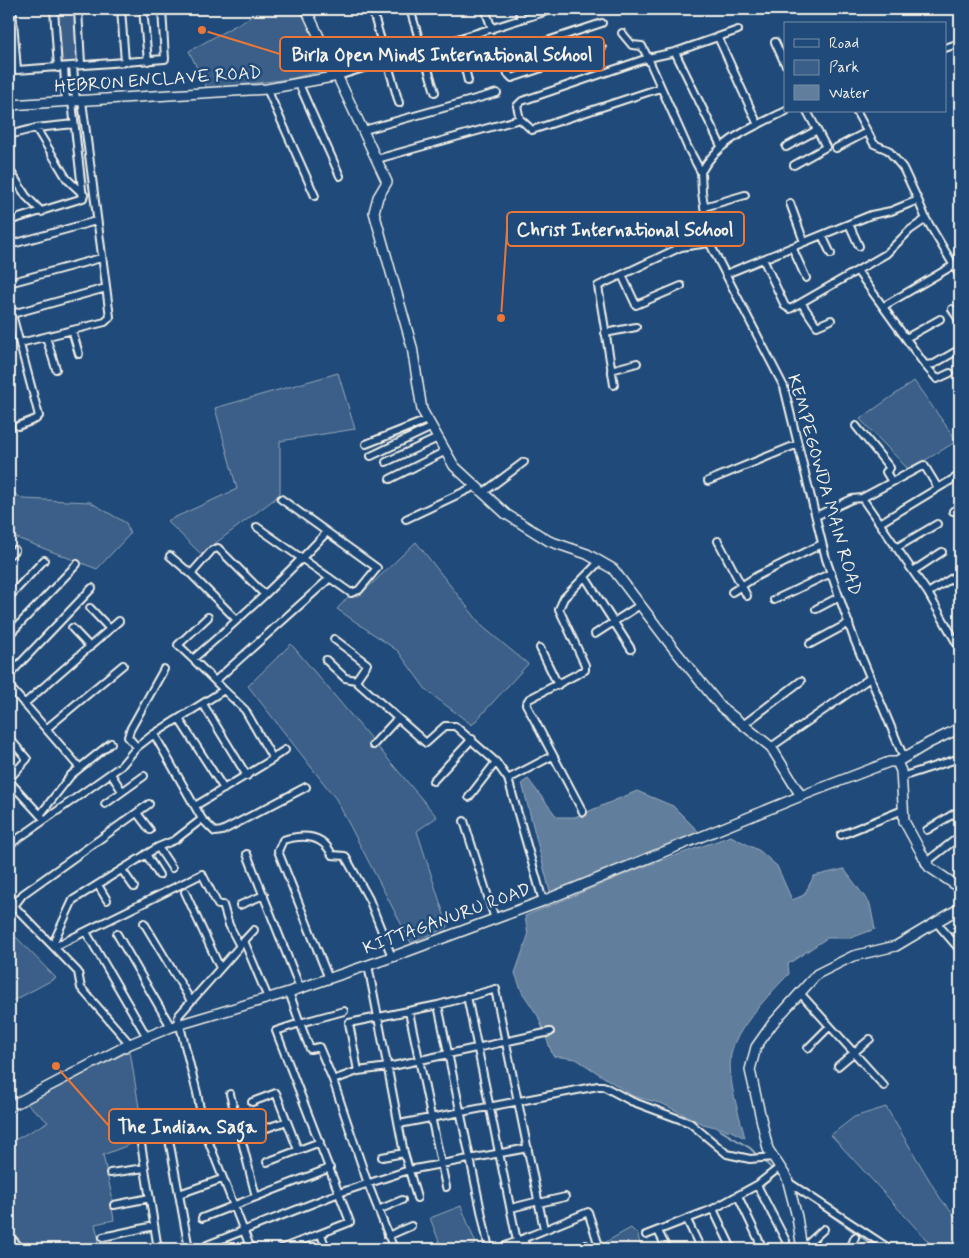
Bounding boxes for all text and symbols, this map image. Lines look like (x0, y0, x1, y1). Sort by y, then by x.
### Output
legend (784, 22, 946, 112)
text: Road (829, 34, 859, 54)
callout: Birla Open Minds International School (280, 37, 604, 71)
text: Birla Open Minds International School (292, 43, 593, 68)
text: Park (829, 58, 859, 78)
street label: HEBRON ENCLAVE ROAD (54, 61, 262, 99)
text: Water (829, 84, 869, 104)
callout: Christ International School (507, 212, 744, 246)
text: Christ International School (516, 218, 734, 243)
street label: KEMPEGOWDA MAIN ROAD (781, 372, 867, 598)
street label: KITTAGANURU ROAD (360, 877, 534, 961)
callout: The Indian Saga (109, 1109, 266, 1143)
text: The Indian Saga (117, 1115, 257, 1143)

